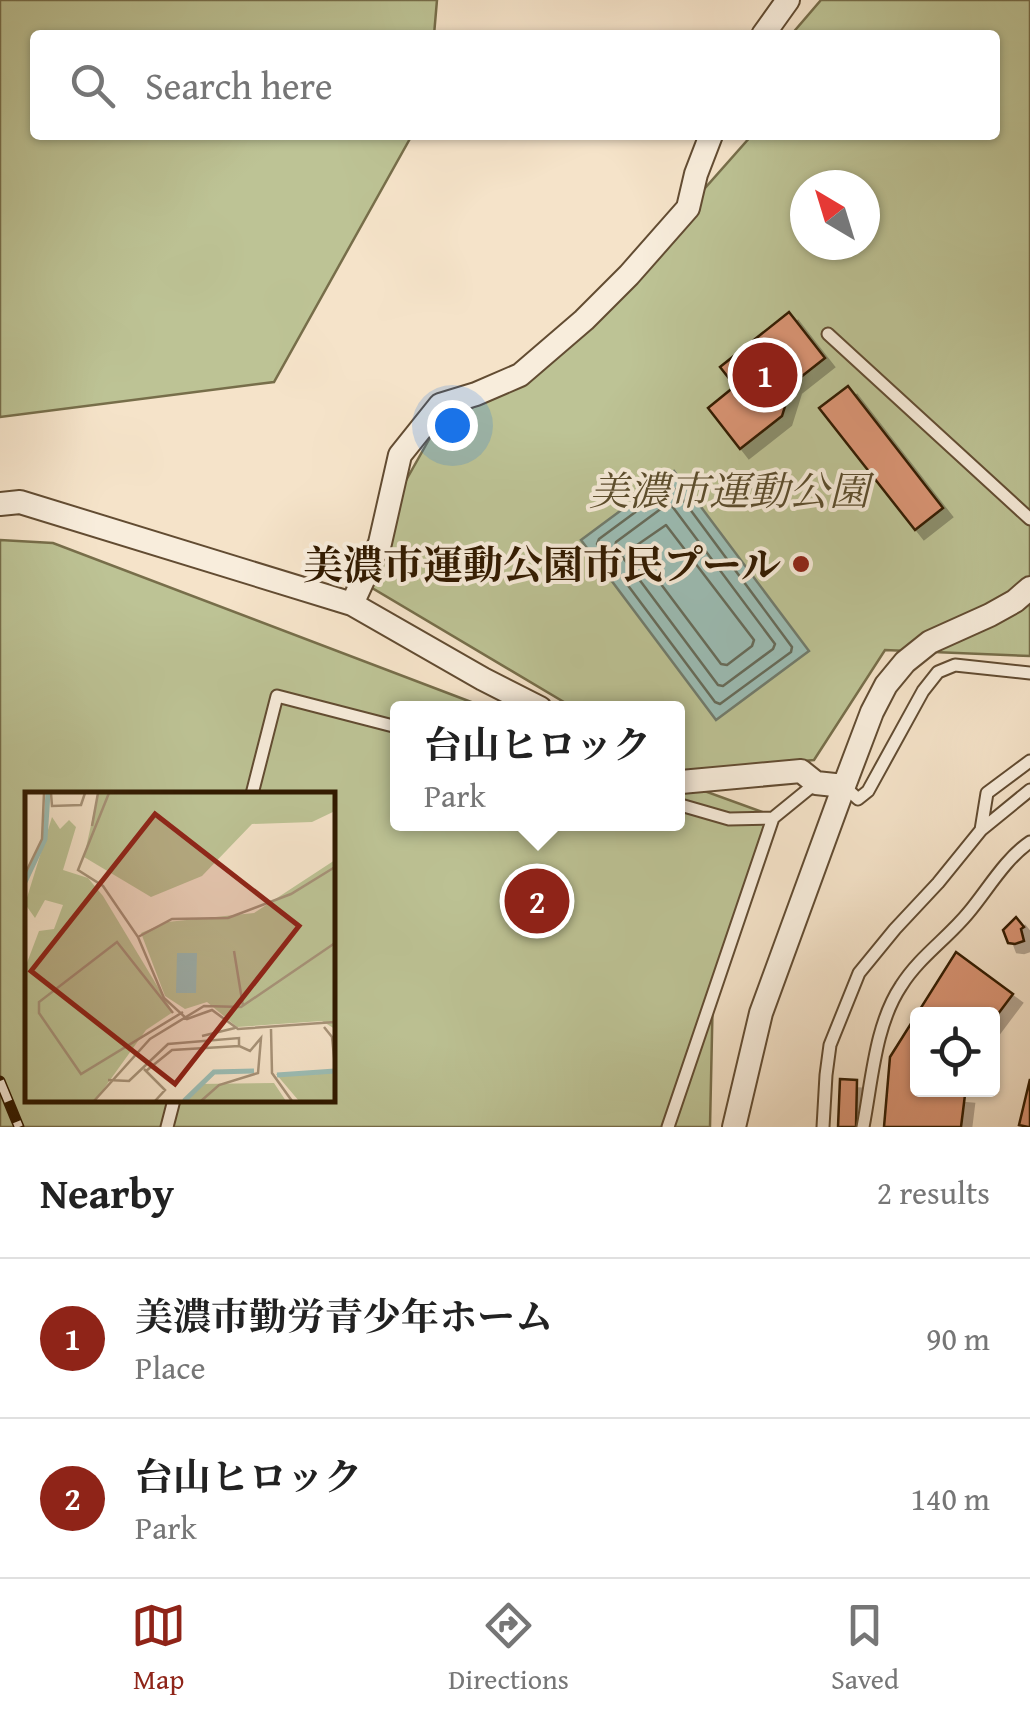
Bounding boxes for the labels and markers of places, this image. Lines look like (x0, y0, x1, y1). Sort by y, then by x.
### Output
pin: 1 (732, 338, 798, 412)
place label: 美濃市運動公園市民プール (303, 535, 781, 594)
marker: 美濃市運動公園市民プール (790, 553, 812, 575)
pin: 2 (504, 864, 570, 938)

